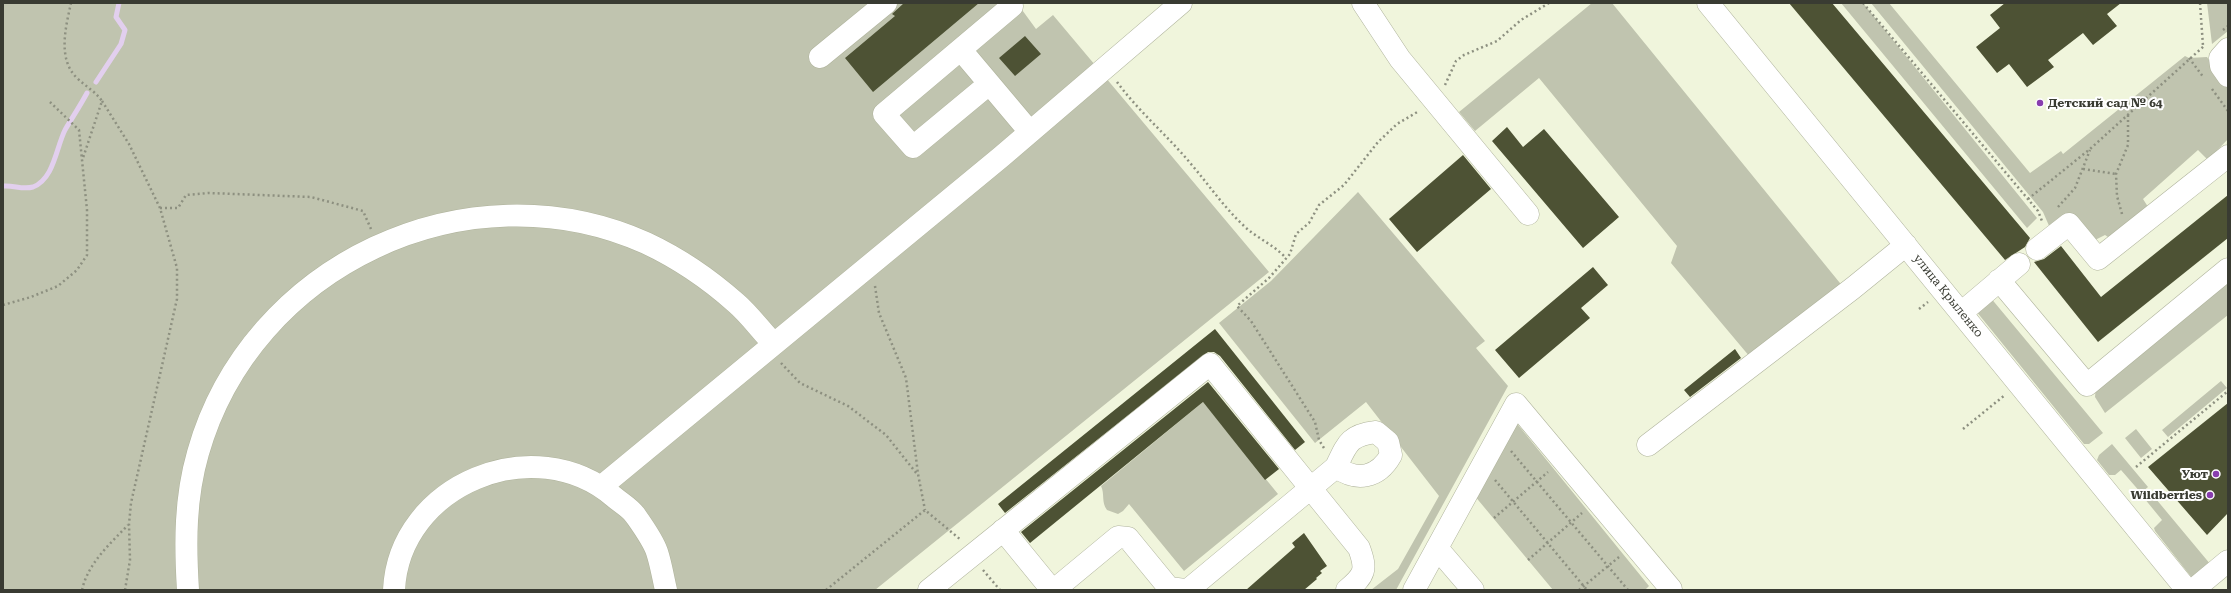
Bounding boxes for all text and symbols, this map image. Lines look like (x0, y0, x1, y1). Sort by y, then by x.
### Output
place label: Детский сад № 64 (2048, 96, 2163, 110)
marker: Детский сад № 64 (2035, 98, 2045, 108)
street label: улица Крыленко (1910, 252, 1986, 340)
place label: Уют (2182, 467, 2208, 481)
marker: Уют (2211, 469, 2221, 479)
place label: Wildberries (2130, 488, 2202, 502)
marker: Wildberries (2205, 490, 2215, 500)

